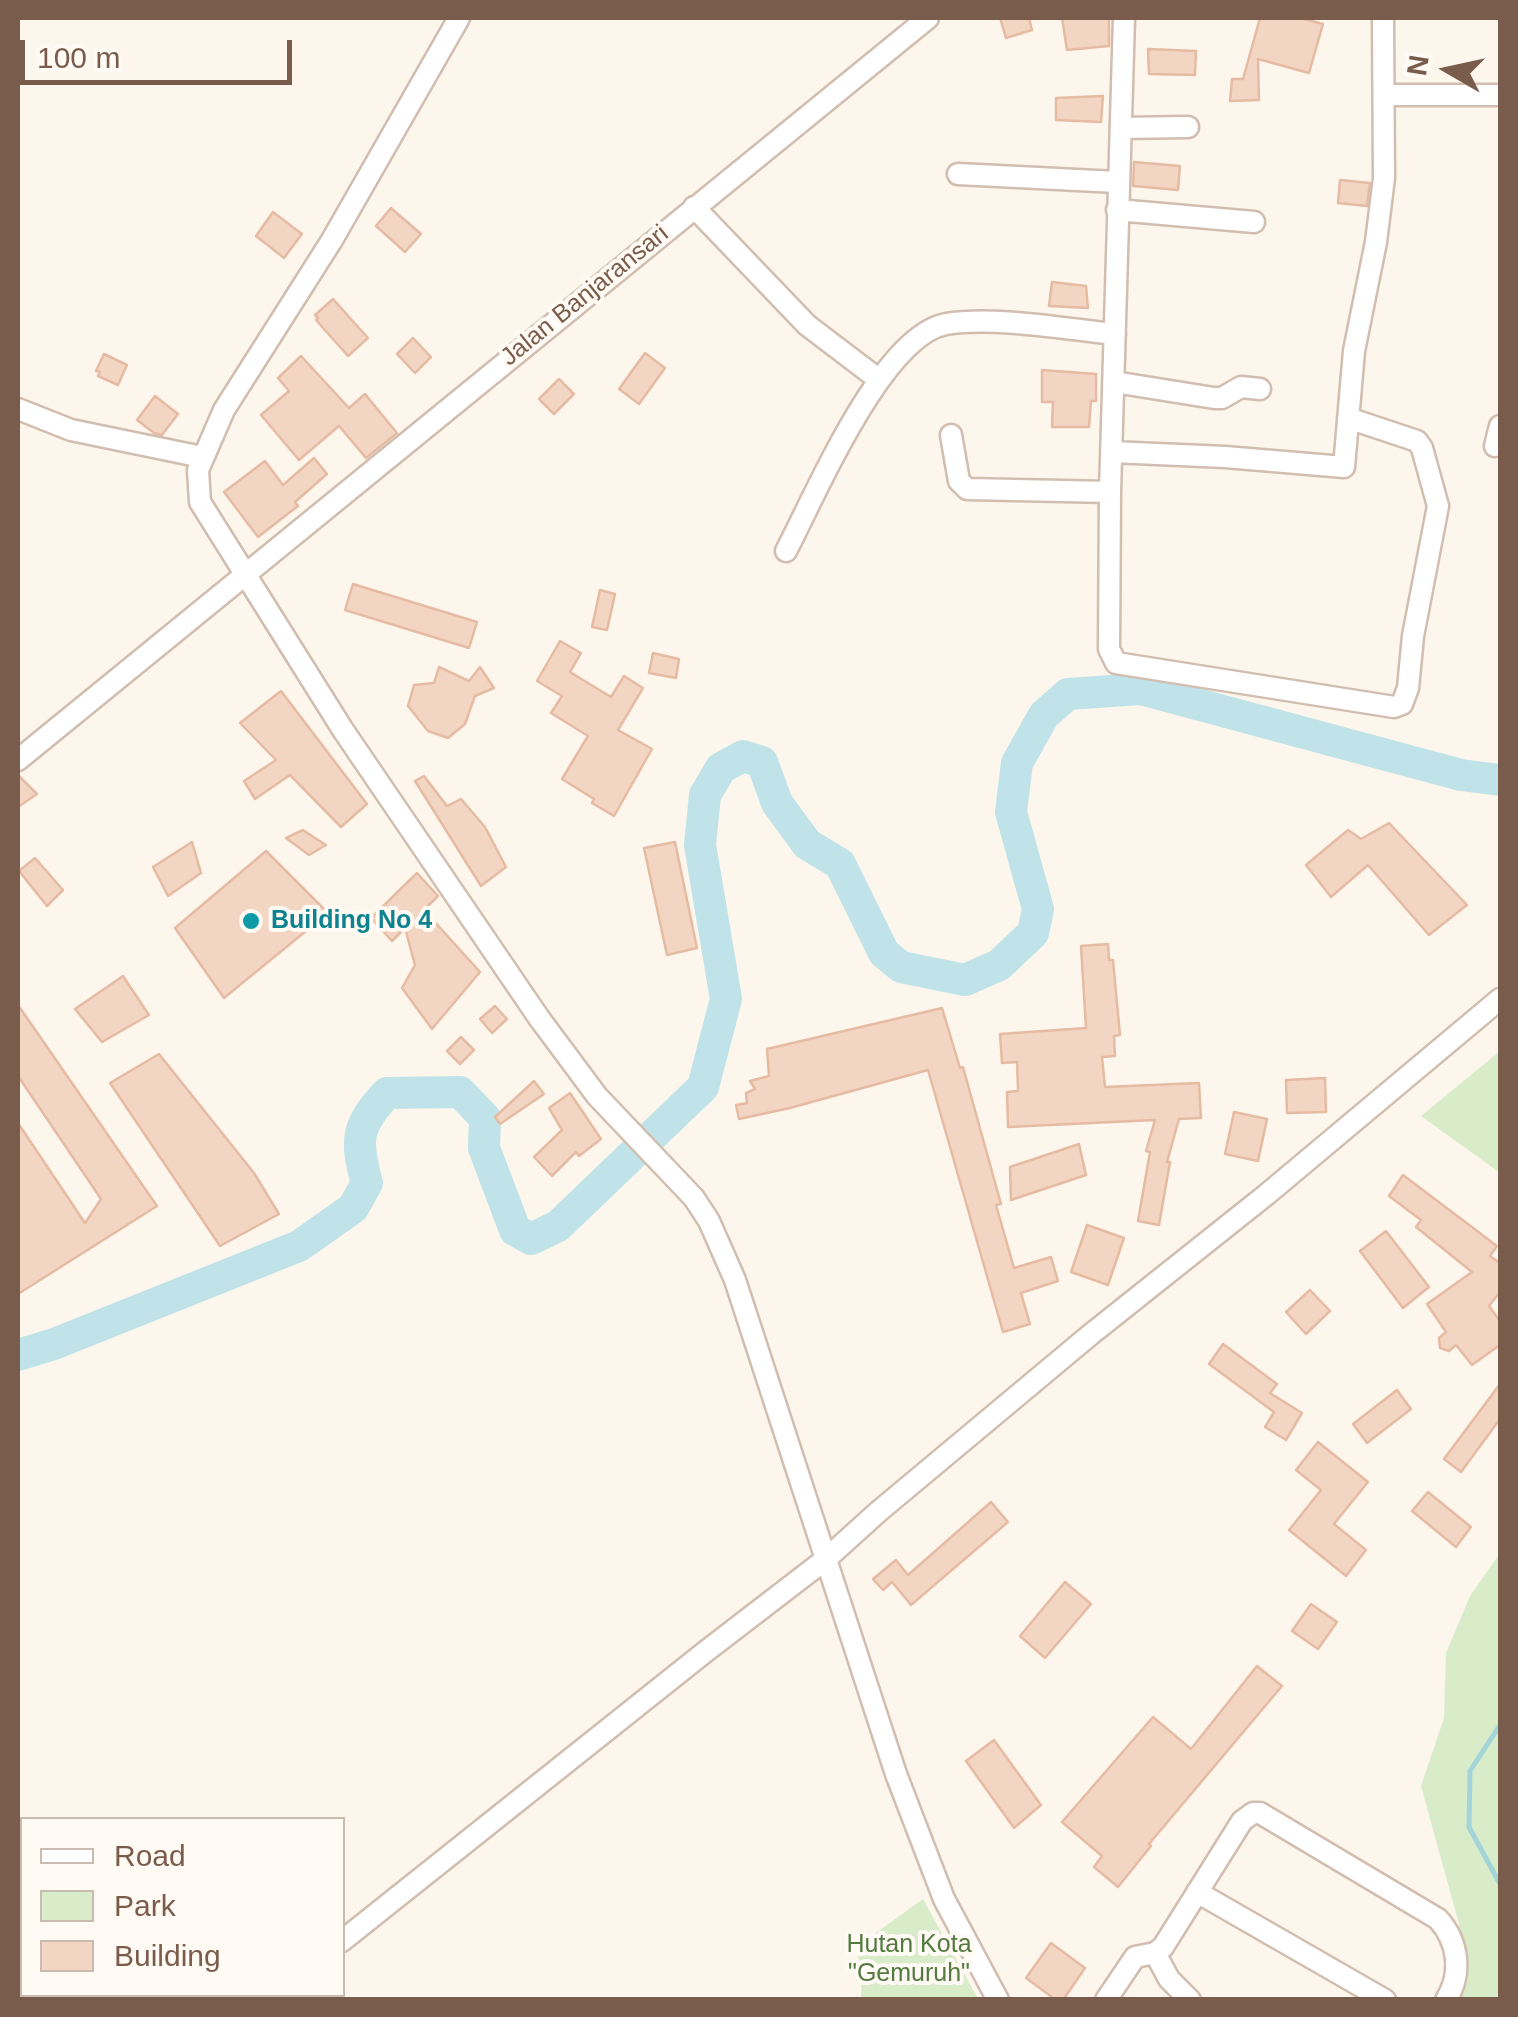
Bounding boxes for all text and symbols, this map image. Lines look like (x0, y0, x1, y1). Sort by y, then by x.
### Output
scale bar (25, 20, 298, 82)
north arrow (1398, 20, 1498, 120)
text: 100 m (37, 41, 120, 74)
text: N (1401, 53, 1435, 78)
street label: Jalan Banjaransari (495, 219, 675, 373)
place label: Building No 4 (271, 906, 432, 936)
marker: Building No 4 (240, 910, 262, 932)
legend (20, 1817, 345, 1997)
text: Road (114, 1839, 186, 1872)
text: Park (114, 1889, 176, 1922)
park label: Hutan Kota "Gemuruh" (846, 1930, 972, 1989)
text: Building (114, 1939, 221, 1972)

